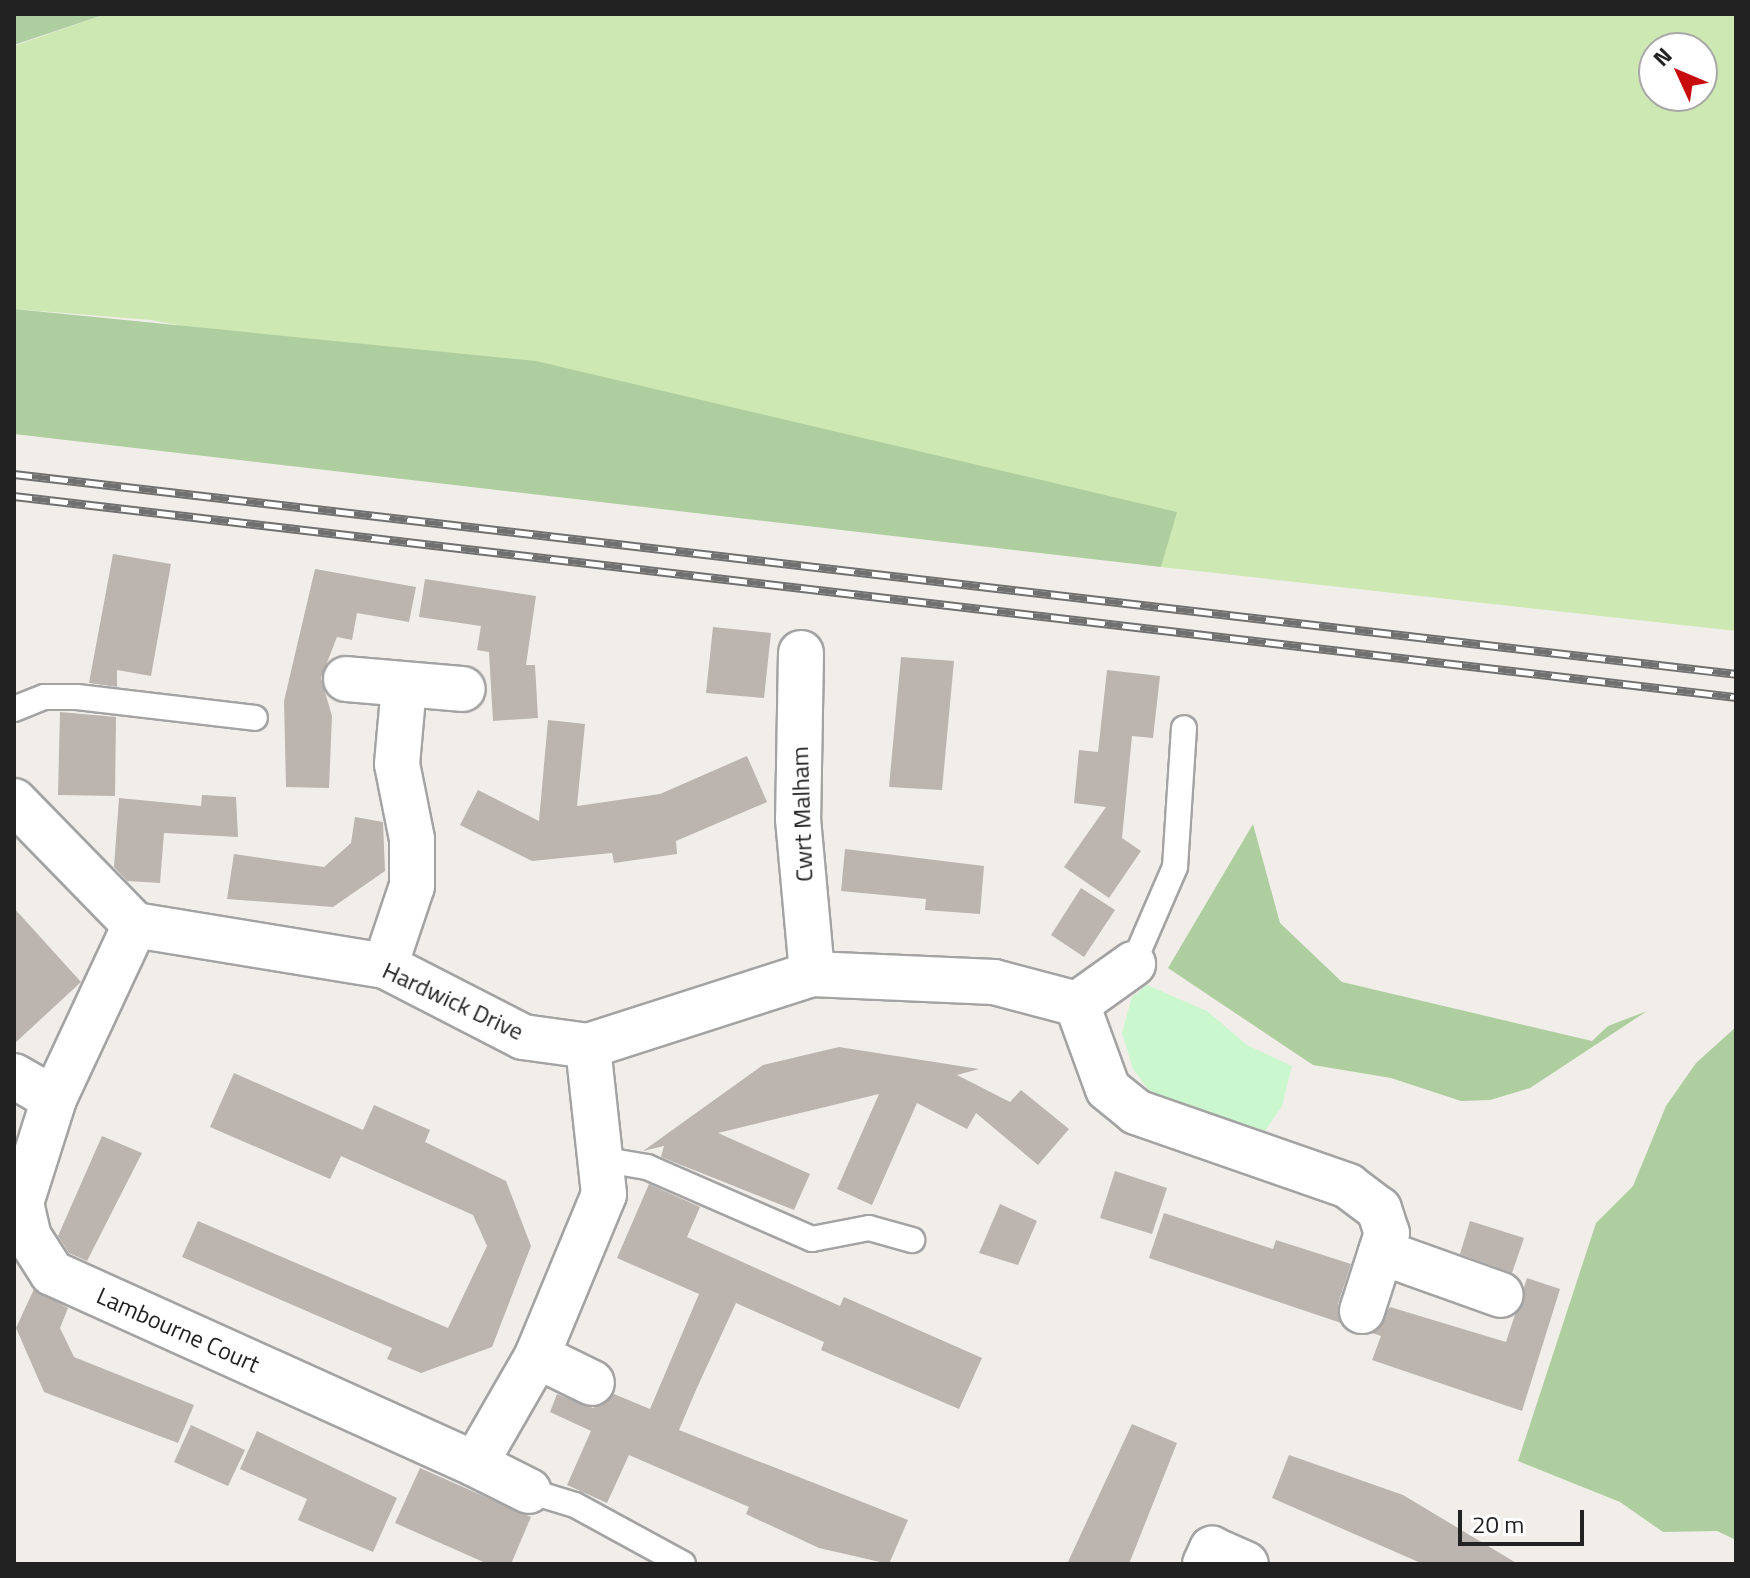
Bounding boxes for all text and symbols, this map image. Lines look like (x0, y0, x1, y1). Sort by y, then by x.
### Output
north arrow (1638, 32, 1718, 112)
text: N (1645, 39, 1680, 74)
street label: Cwrt Malham (785, 746, 819, 882)
street label: Hardwick Drive (378, 956, 528, 1046)
street label: Lambourne Court (92, 1281, 264, 1379)
scale bar (1462, 1494, 1588, 1544)
text: 20 m (1472, 1506, 1524, 1542)

